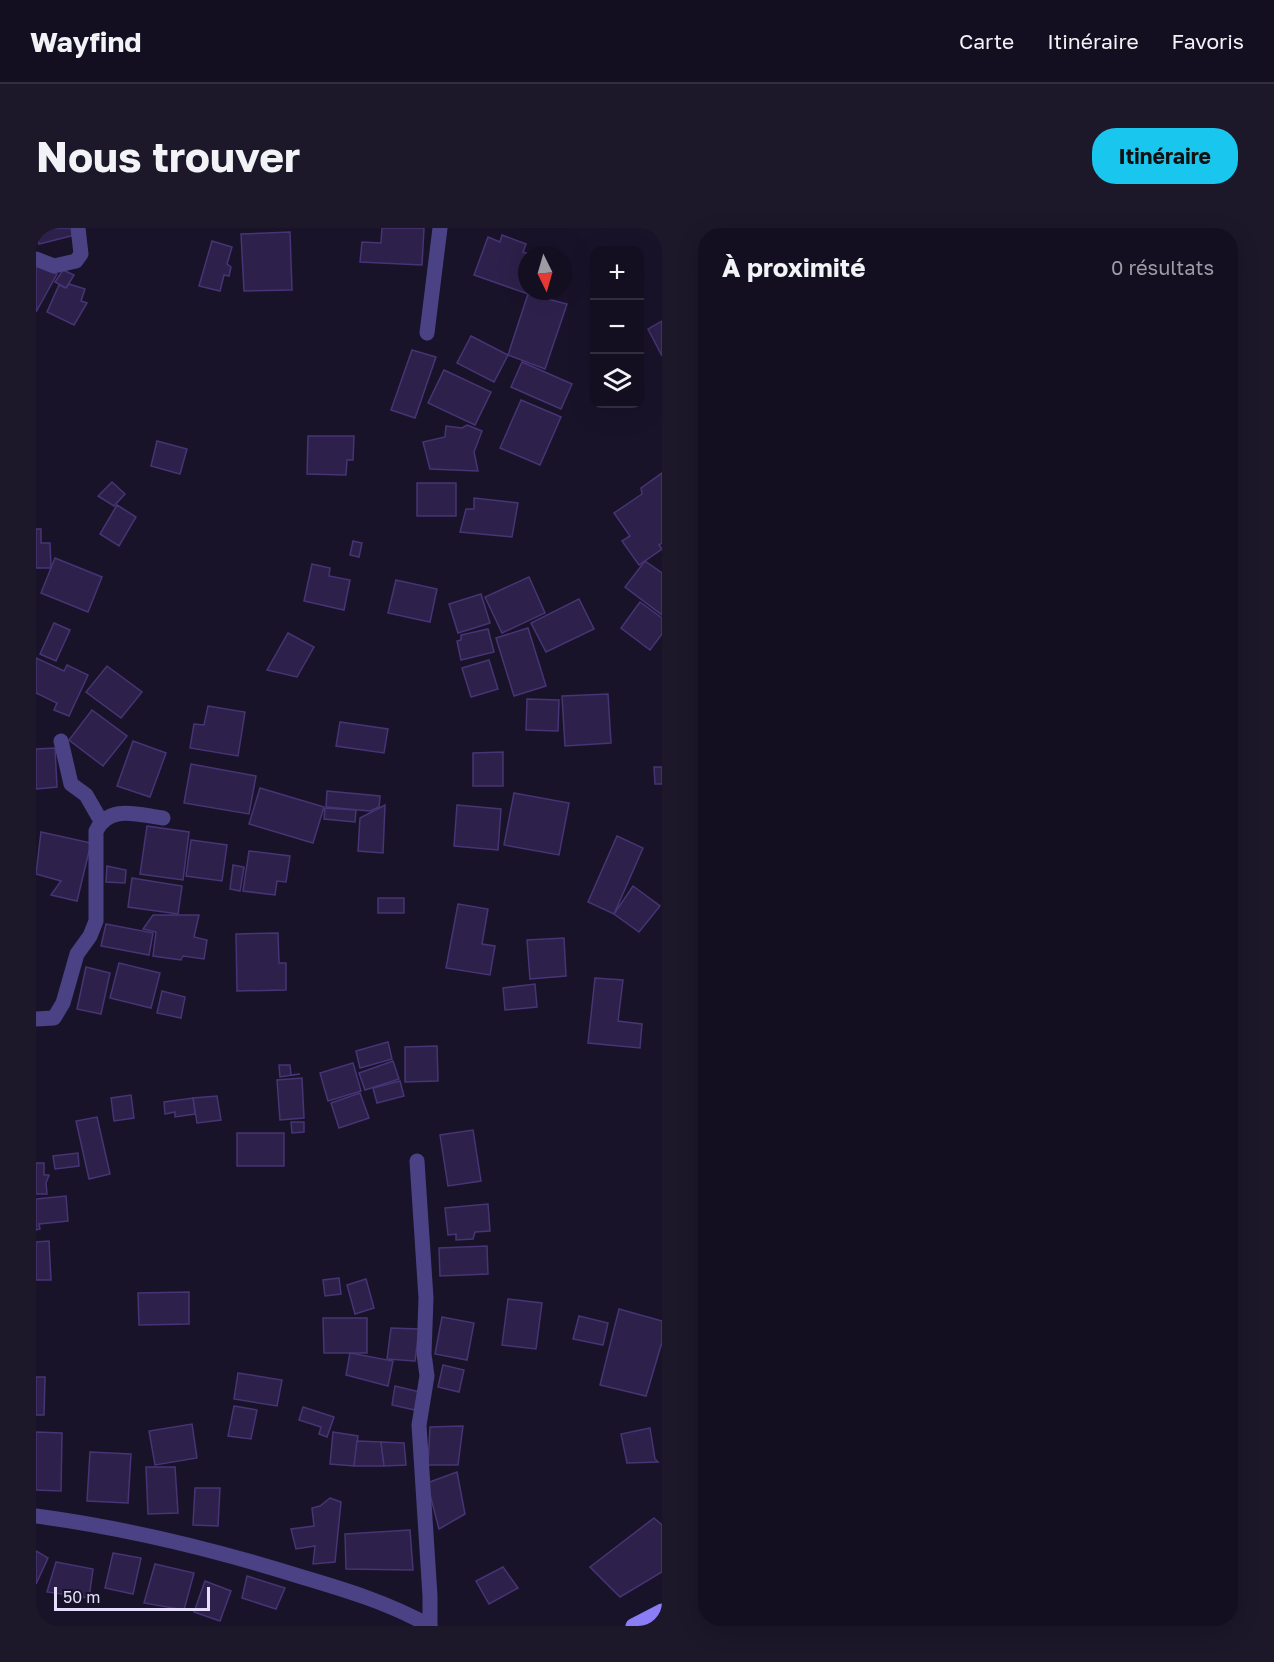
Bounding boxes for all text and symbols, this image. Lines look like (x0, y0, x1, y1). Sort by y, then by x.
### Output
text: Wayfind (30, 25, 142, 58)
text: Carte (959, 28, 1014, 54)
text: Itinéraire (1047, 28, 1139, 54)
text: Favoris (1172, 28, 1244, 54)
button: Itinéraire (1092, 128, 1238, 184)
text: Nous trouver (36, 131, 300, 181)
north arrow (518, 246, 572, 300)
map controls (590, 246, 644, 408)
button: + (590, 246, 644, 300)
text: À proximité (722, 252, 866, 283)
text: 0 résultats (1111, 255, 1214, 279)
button: − (590, 300, 644, 354)
button: layers (590, 354, 644, 408)
scale bar (54, 1584, 210, 1612)
text: 50 m (63, 1587, 100, 1607)

